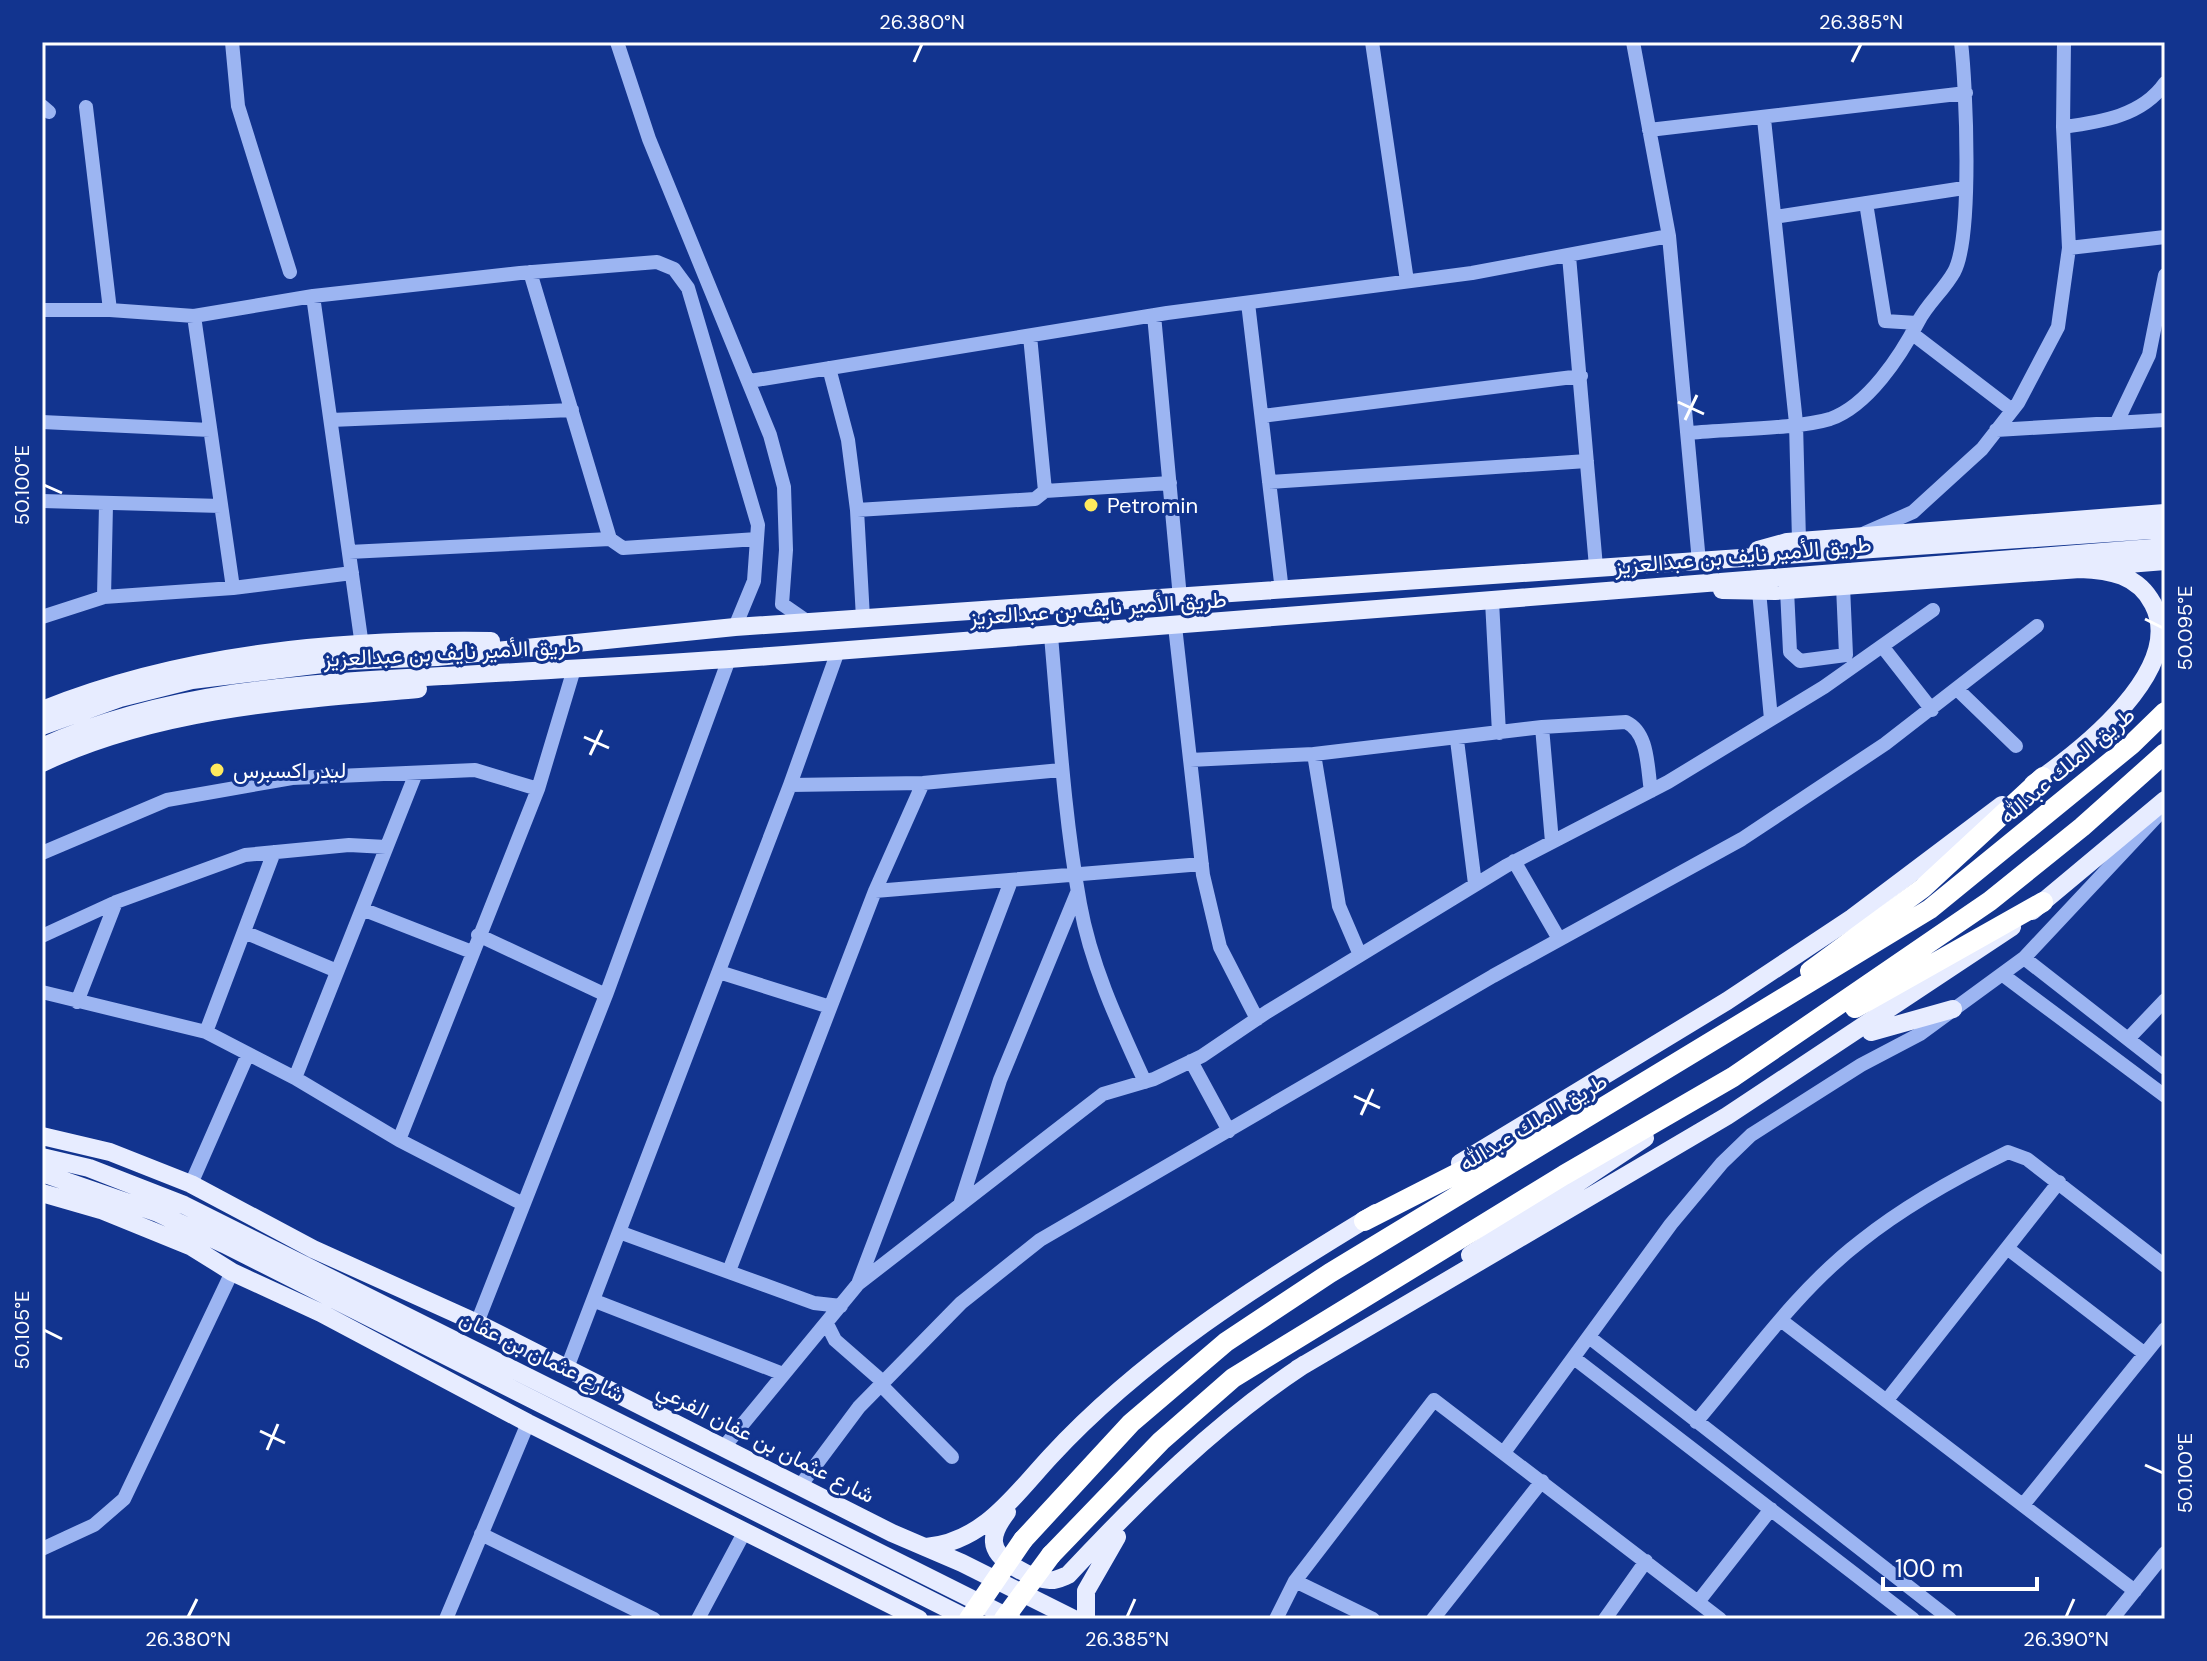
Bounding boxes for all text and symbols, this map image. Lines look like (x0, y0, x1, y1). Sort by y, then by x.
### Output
text: 26.380°N (879, 9, 965, 35)
text: 26.385°N (1819, 9, 1903, 35)
text: 50.100°E (9, 445, 35, 525)
place label: Petromin (1107, 491, 1198, 520)
marker: Petromin (1082, 496, 1100, 514)
street label: طريق الأمير نايف بن عبدالعزيز (1612, 530, 1873, 581)
street label: طريق الأمير نايف بن عبدالعزيز (967, 585, 1228, 632)
text: 50.095°E (2172, 586, 2198, 670)
street label: طريق الأمير نايف بن عبدالعزيز (322, 631, 581, 674)
street label: طريق الملك عبدالله (1994, 700, 2141, 830)
place label: ليدر اكسبرس (233, 756, 346, 785)
marker: ليدر اكسبرس (208, 761, 226, 779)
street label: طريق الملك عبدالله (1454, 1067, 1613, 1178)
text: 50.105°E (9, 1291, 35, 1369)
street label: شارع عثمان بن عفان (455, 1304, 629, 1409)
street label: شارع عثمان بن عفان الفرعي (650, 1375, 880, 1514)
text: 50.100°E (2172, 1433, 2198, 1513)
scale bar (1883, 1541, 2037, 1591)
text: 100 m (1895, 1553, 1963, 1584)
text: 26.380°N (145, 1626, 231, 1652)
text: 26.385°N (1085, 1626, 1169, 1652)
text: 26.390°N (2023, 1626, 2109, 1652)

